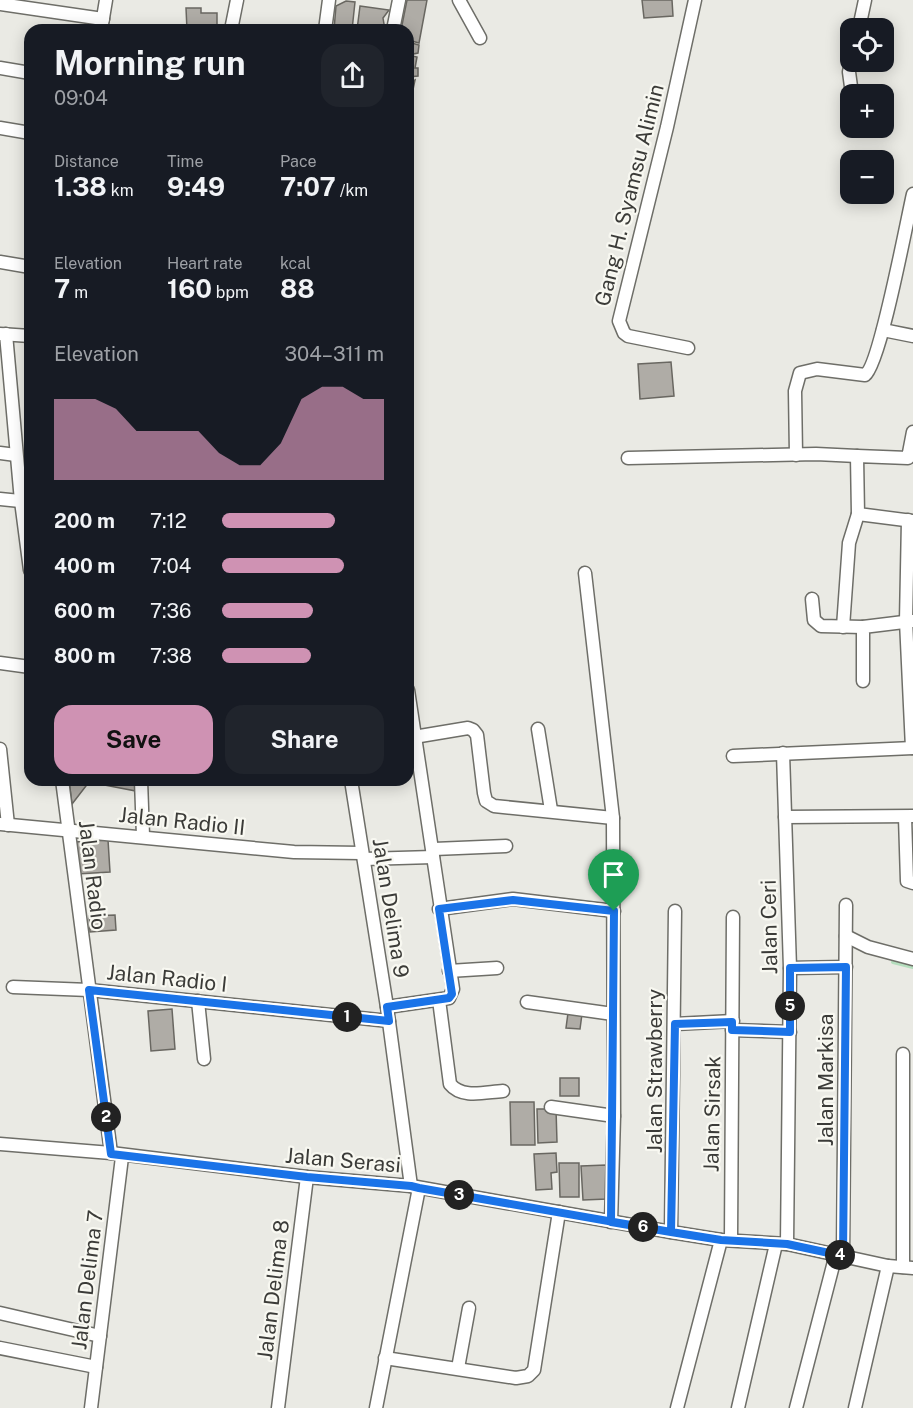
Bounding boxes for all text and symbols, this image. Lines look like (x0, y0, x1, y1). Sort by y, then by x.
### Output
map controls (840, 18, 894, 204)
button: locate (840, 18, 894, 72)
text: Morning run (54, 44, 246, 82)
button: share (321, 44, 384, 107)
street label: Gang H. Syamsu Alimin (589, 81, 669, 309)
button: + (840, 84, 894, 138)
text: 09:04 (54, 86, 108, 110)
button: − (840, 150, 894, 204)
text: Distance (54, 152, 119, 171)
text: Time (167, 152, 203, 171)
text: Pace (280, 152, 317, 171)
text: 1.38 (54, 171, 107, 202)
text: 9:49 (167, 171, 225, 202)
text: 7:07 (280, 171, 336, 202)
text: km (107, 181, 134, 200)
text: /km (336, 181, 368, 200)
text: Elevation (54, 254, 122, 273)
text: Heart rate (167, 254, 243, 273)
text: kcal (280, 254, 311, 273)
text: 7 (54, 273, 70, 304)
text: 160 (167, 273, 212, 304)
text: 88 (280, 273, 315, 304)
text: m (70, 283, 88, 302)
text: bpm (212, 283, 249, 302)
text: Elevation (54, 342, 139, 366)
text: 304–311 m (285, 342, 384, 366)
text: 200 m (54, 509, 115, 533)
text: 7:12 (150, 509, 187, 533)
text: 400 m (54, 554, 115, 578)
text: 7:04 (150, 554, 191, 578)
text: 600 m (54, 599, 115, 623)
text: 7:36 (150, 599, 191, 623)
text: 800 m (54, 644, 116, 668)
text: 7:38 (150, 644, 192, 668)
button: Save (54, 705, 213, 774)
button: Share (225, 705, 384, 774)
street label: Jalan Radio II (118, 802, 246, 840)
street label: Jalan Radio (74, 819, 112, 931)
street label: Jalan Delima 9 (368, 836, 414, 980)
pin (588, 849, 639, 911)
icon: arrive (597, 858, 630, 891)
street label: Jalan Ceri (756, 879, 782, 975)
street label: Jalan Radio I (105, 959, 229, 997)
street label: Jalan Strawberry (642, 989, 667, 1153)
pin: 5 (775, 991, 805, 1021)
text: 5 (785, 996, 795, 1015)
pin: 1 (332, 1002, 362, 1032)
text: 1 (344, 1007, 350, 1026)
street label: Jalan Markisa (813, 1014, 838, 1146)
street label: Jalan Sirsak (698, 1055, 726, 1172)
pin: 2 (91, 1102, 121, 1132)
text: 2 (101, 1107, 111, 1126)
street label: Jalan Serasi (284, 1142, 402, 1178)
pin: 3 (444, 1180, 474, 1210)
text: 3 (454, 1185, 464, 1204)
street label: Jalan Delima 7 (66, 1209, 108, 1351)
pin: 6 (628, 1212, 658, 1242)
text: 6 (638, 1217, 648, 1236)
street label: Jalan Delima 8 (252, 1218, 294, 1362)
pin: 4 (825, 1240, 855, 1270)
text: 4 (835, 1245, 845, 1264)

